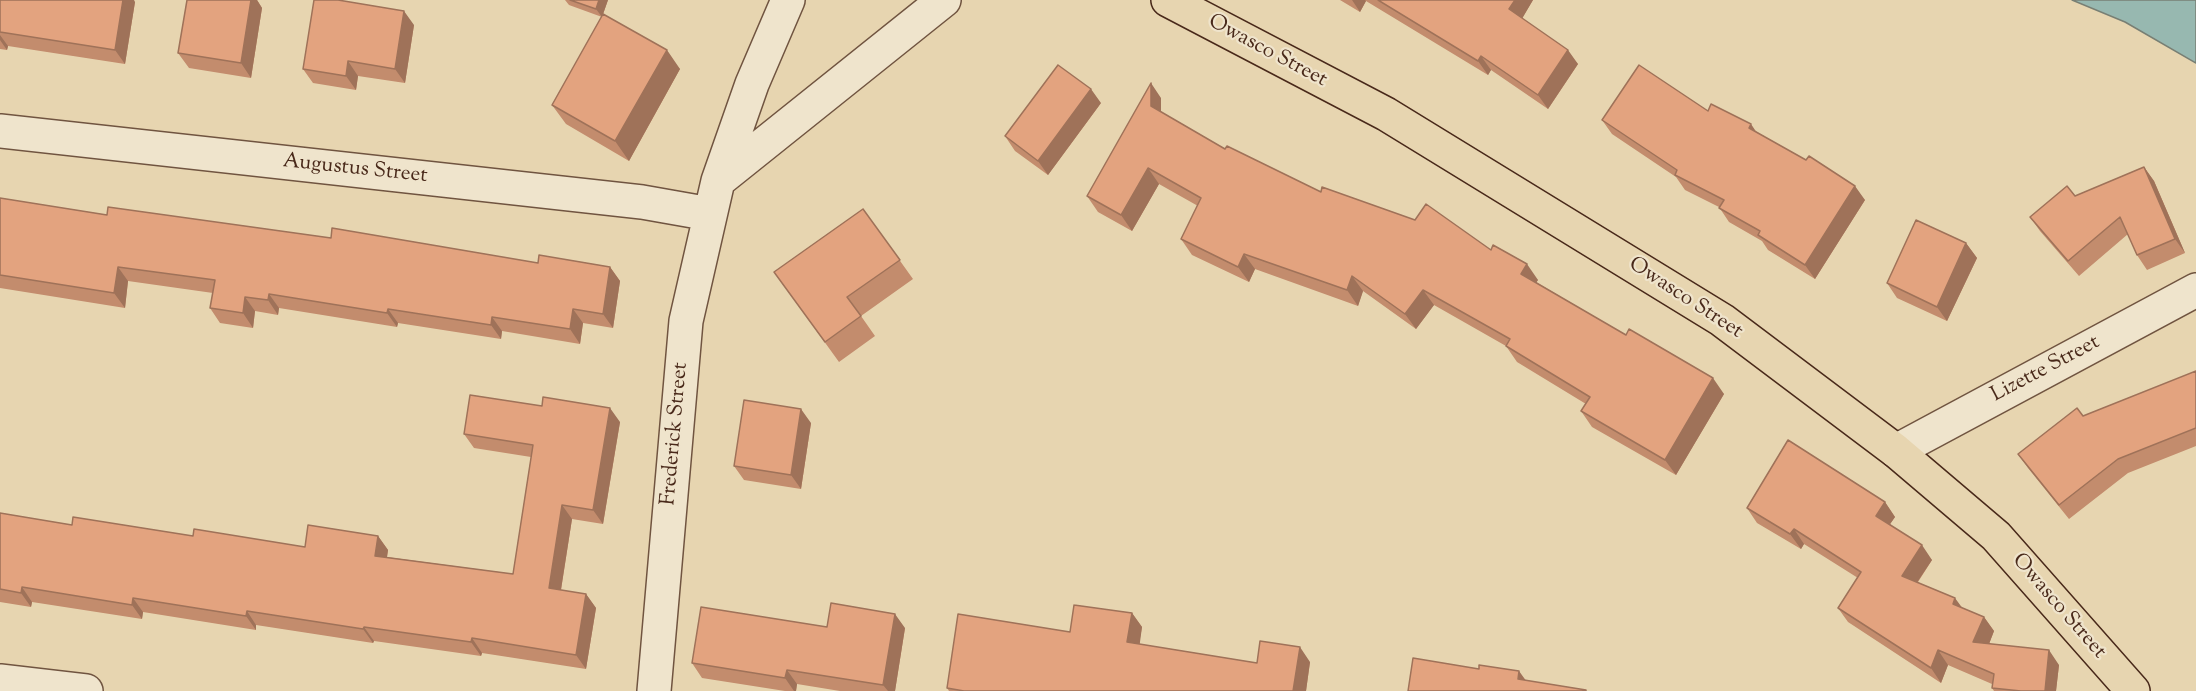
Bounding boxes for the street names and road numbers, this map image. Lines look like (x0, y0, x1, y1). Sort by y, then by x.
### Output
street label: Owasco Street (1203, 10, 1331, 94)
street label: Augustus Street (281, 150, 429, 190)
street label: Owasco Street (1623, 253, 1747, 345)
street label: Lizette Street (1988, 331, 2104, 409)
street label: Frederick Street (657, 361, 695, 507)
street label: Owasco Street (2005, 549, 2111, 665)

